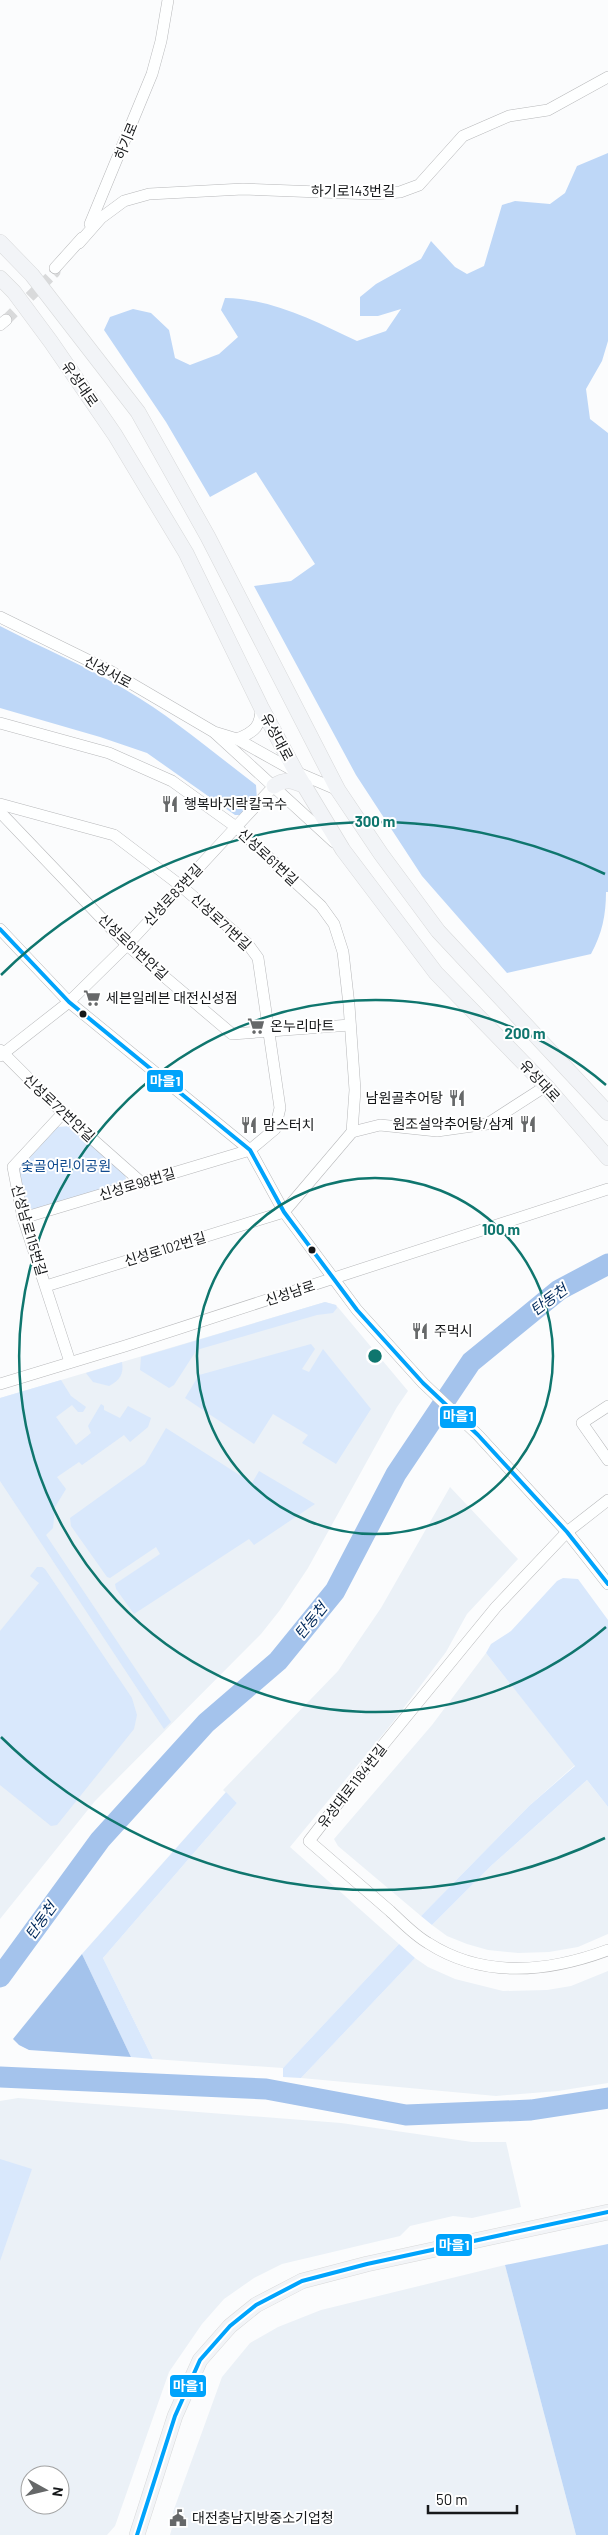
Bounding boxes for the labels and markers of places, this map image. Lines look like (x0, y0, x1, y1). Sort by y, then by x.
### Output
restaurant icon: 행복바지락칼국수 (160, 794, 180, 814)
place label: 행복바지락칼국수 (184, 795, 287, 812)
supermarket icon: 세븐일레븐 대전신성점 (82, 988, 102, 1008)
place label: 세븐일레븐 대전신성점 (106, 989, 238, 1006)
unlabelled marker (78, 1009, 88, 1019)
supermarket icon: 온누리마트 (246, 1016, 266, 1036)
place label: 온누리마트 (270, 1017, 335, 1034)
restaurant icon: 남원골추어탕 (447, 1088, 467, 1108)
place label: 남원골추어탕 (366, 1089, 443, 1106)
restaurant icon: 원조설악추어탕/삼계 (518, 1114, 538, 1134)
restaurant icon: 맘스터치 (239, 1115, 259, 1135)
place label: 원조설악추어탕/삼계 (392, 1115, 514, 1132)
place label: 맘스터치 (263, 1116, 315, 1133)
unlabelled marker (307, 1245, 317, 1255)
restaurant icon: 주먹시 (410, 1321, 430, 1341)
place label: 주먹시 (434, 1322, 473, 1339)
centre of rings (366, 1347, 384, 1365)
public building icon: 대전충남지방중소기업청 (168, 2508, 188, 2528)
place label: 대전충남지방중소기업청 (192, 2509, 334, 2526)

